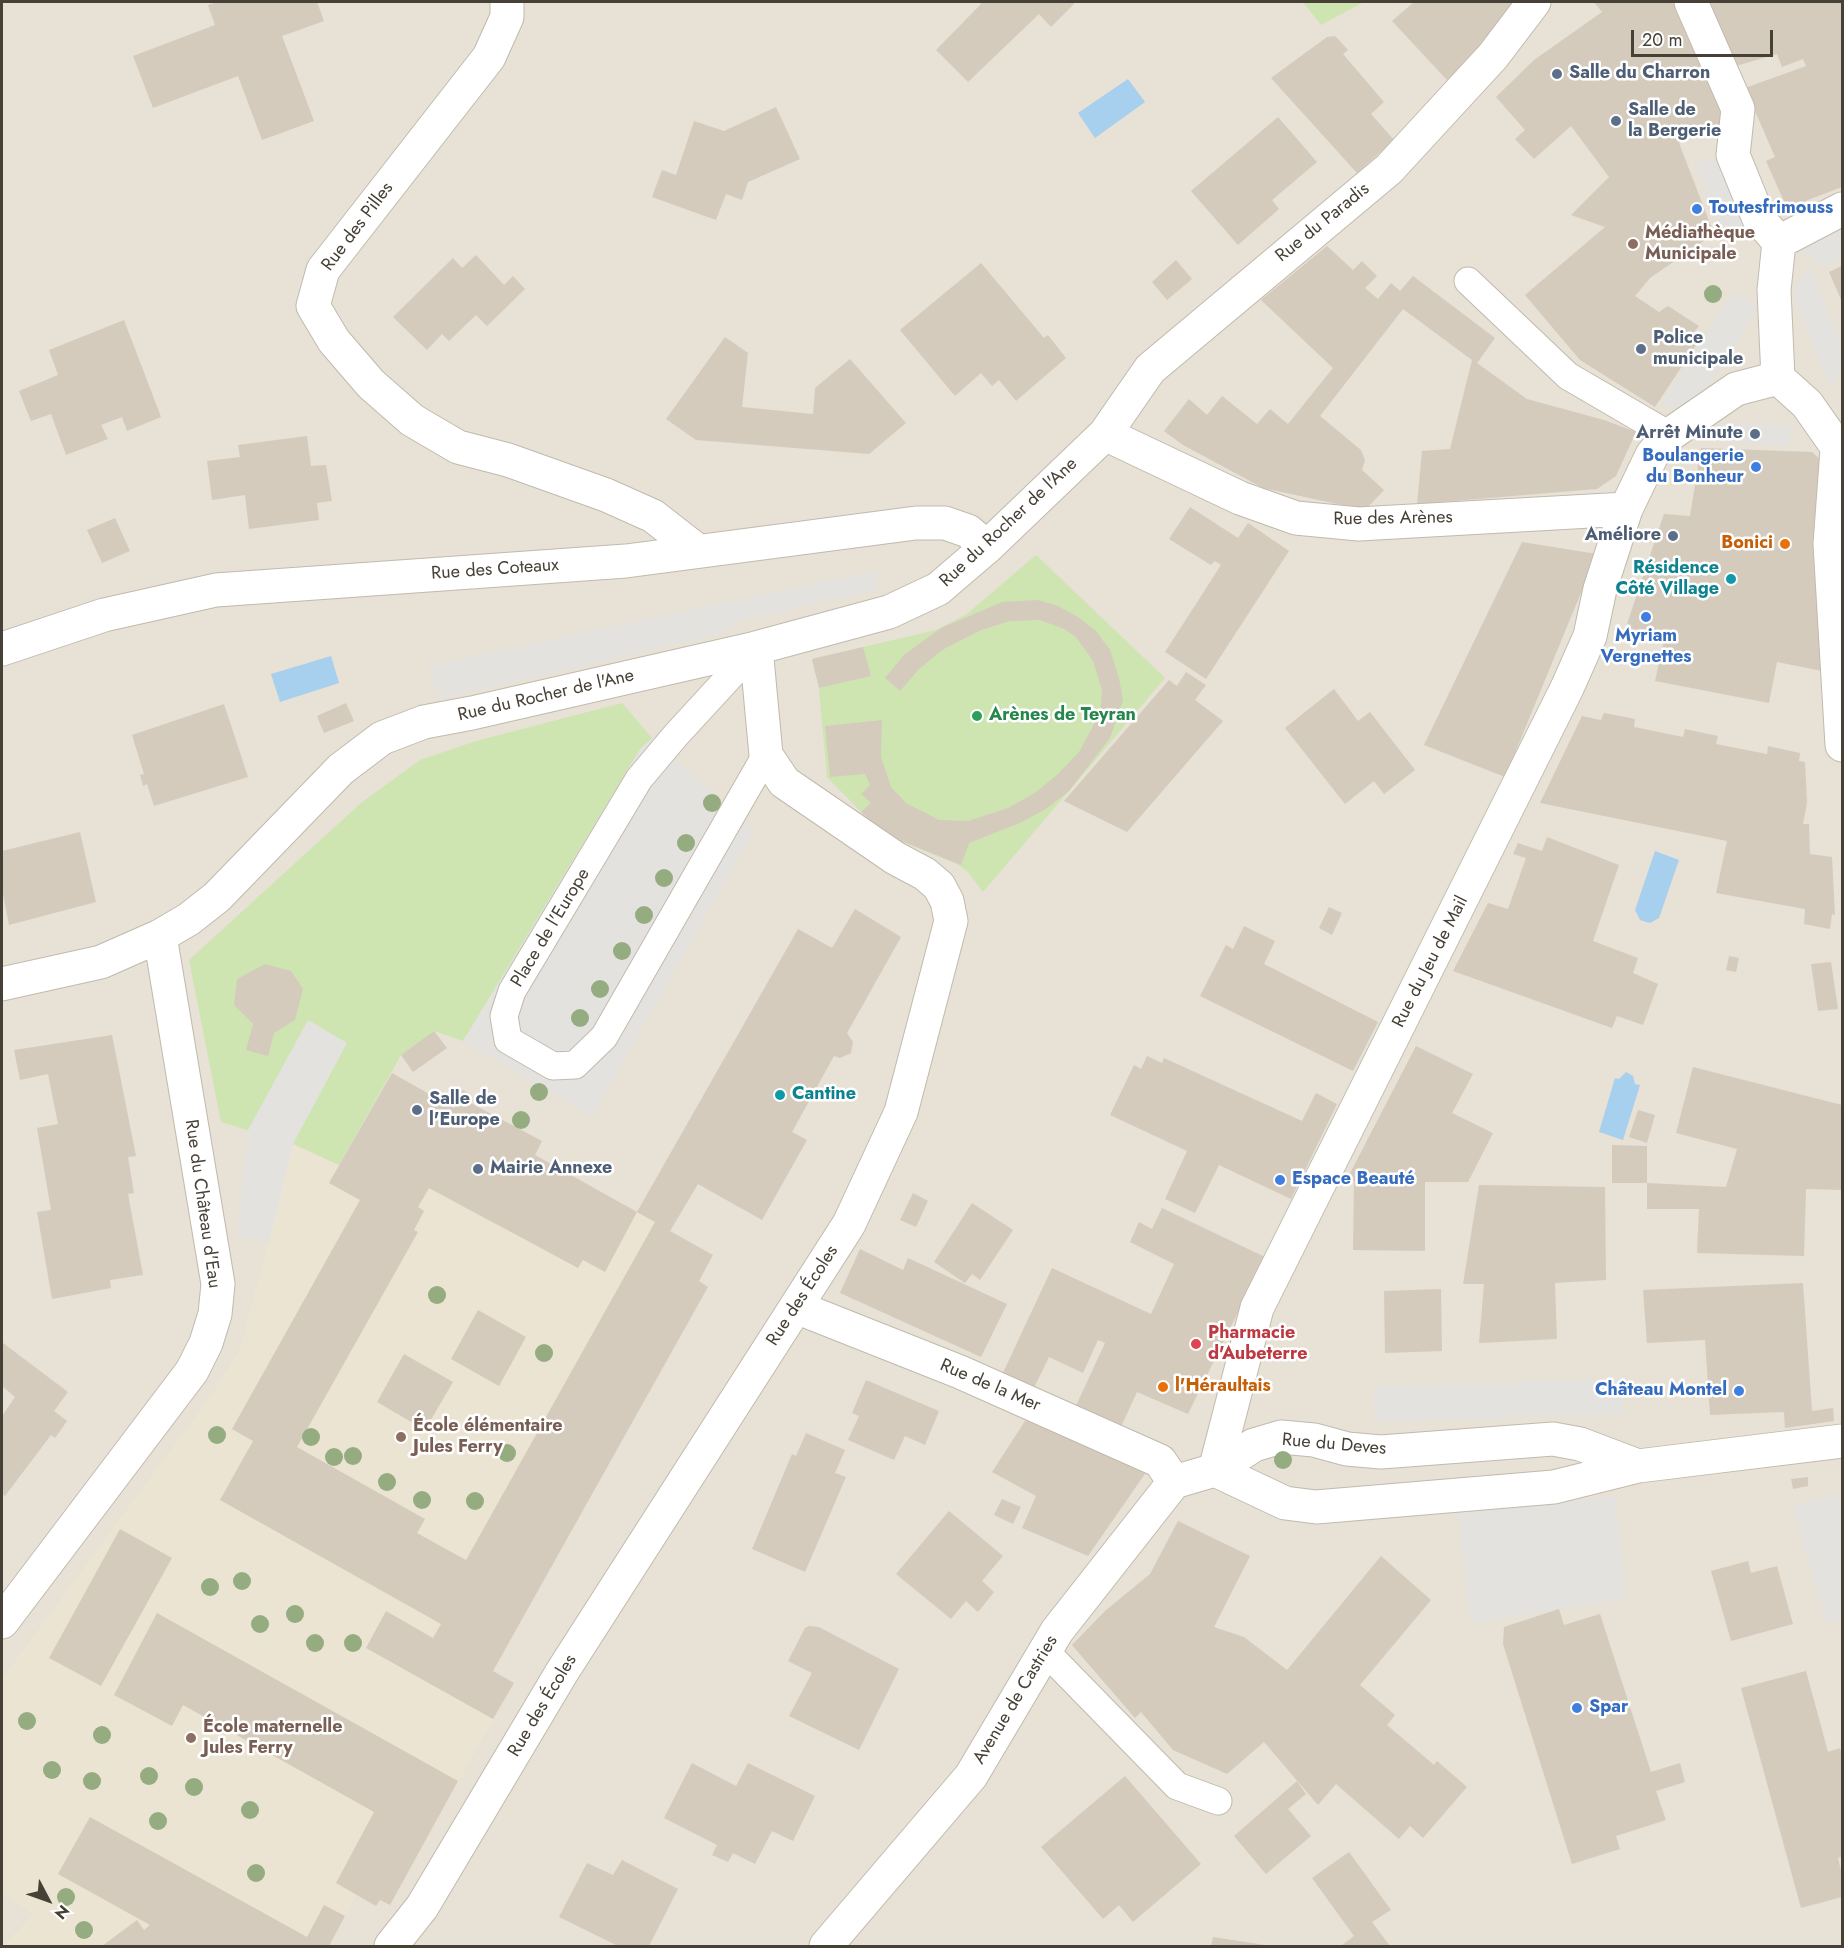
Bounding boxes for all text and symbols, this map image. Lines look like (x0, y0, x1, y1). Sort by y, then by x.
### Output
scale bar (1634, 18, 1776, 56)
text: 20 m (1642, 27, 1682, 53)
place label: Salle du Charron (1569, 63, 1710, 85)
marker: Salle du Charron (1550, 67, 1564, 81)
place label: Salle de la Bergerie (1628, 100, 1721, 142)
marker: Salle de la Bergerie (1609, 114, 1623, 128)
street label: Rue des Pilles (318, 178, 398, 276)
street label: Rue du Paradis (1272, 179, 1374, 267)
place label: Toutesfrimouss (1709, 198, 1833, 220)
marker: Toutesfrimouss (1690, 202, 1704, 216)
place label: Médiathèque Municipale (1645, 223, 1755, 266)
marker: Médiathèque Municipale (1626, 237, 1640, 251)
place label: Police municipale (1653, 328, 1743, 370)
marker: Police municipale (1634, 342, 1648, 356)
place label: Arrêt Minute (1636, 423, 1743, 445)
marker: Arrêt Minute (1748, 427, 1762, 441)
place label: Boulangerie du Bonheur (1642, 446, 1744, 488)
street label: Rue du Rocher de l'Ane (936, 454, 1082, 592)
marker: Boulangerie du Bonheur (1749, 460, 1763, 474)
street label: Rue des Arènes (1333, 507, 1453, 531)
place label: Améliore (1585, 525, 1661, 547)
marker: Améliore (1666, 529, 1680, 543)
place label: Bonici (1721, 533, 1773, 555)
marker: Bonici (1778, 537, 1792, 551)
street label: Rue des Coteaux (431, 555, 559, 585)
place label: Résidence Côté Village (1615, 558, 1719, 600)
marker: Résidence Côté Village (1724, 572, 1738, 586)
marker: Myriam Vergnettes (1639, 610, 1653, 624)
place label: Myriam Vergnettes (1601, 626, 1691, 668)
street label: Rue du Rocher de l'Ane (456, 665, 636, 727)
place label: Arènes de Teyran (989, 705, 1136, 727)
marker: Arènes de Teyran (970, 709, 984, 723)
street label: Place de l'Europe (507, 865, 595, 991)
street label: Rue du Jeu de Mail (1389, 893, 1473, 1031)
place label: Cantine (792, 1084, 856, 1106)
marker: Cantine (773, 1088, 787, 1102)
place label: Salle de l'Europe (429, 1089, 500, 1132)
marker: Salle de l'Europe (410, 1103, 424, 1117)
street label: Rue du Château d'Eau (179, 1118, 225, 1290)
place label: Mairie Annexe (490, 1158, 612, 1180)
marker: Mairie Annexe (471, 1162, 485, 1176)
place label: Espace Beauté (1292, 1169, 1415, 1191)
marker: Espace Beauté (1273, 1173, 1287, 1187)
street label: Rue des Écoles (763, 1242, 843, 1350)
place label: Pharmacie d'Aubeterre (1208, 1323, 1307, 1366)
marker: Pharmacie d'Aubeterre (1189, 1337, 1203, 1351)
street label: Rue de la Mer (936, 1355, 1044, 1417)
place label: l'Héraultais (1175, 1376, 1271, 1398)
marker: l'Héraultais (1156, 1380, 1170, 1394)
place label: Château Montel (1595, 1380, 1727, 1402)
marker: Château Montel (1732, 1384, 1746, 1398)
place label: École élémentaire Jules Ferry (413, 1416, 563, 1458)
marker: École élémentaire Jules Ferry (394, 1430, 408, 1444)
street label: Rue du Deves (1281, 1430, 1387, 1460)
street label: Avenue de Castries (969, 1632, 1063, 1768)
street label: Rue des Écoles (504, 1651, 582, 1761)
place label: Spar (1589, 1697, 1628, 1719)
marker: Spar (1570, 1701, 1584, 1715)
place label: École maternelle Jules Ferry (203, 1717, 343, 1760)
marker: École maternelle Jules Ferry (184, 1731, 198, 1745)
north arrow (18, 1870, 78, 1930)
text: N (49, 1900, 75, 1924)

